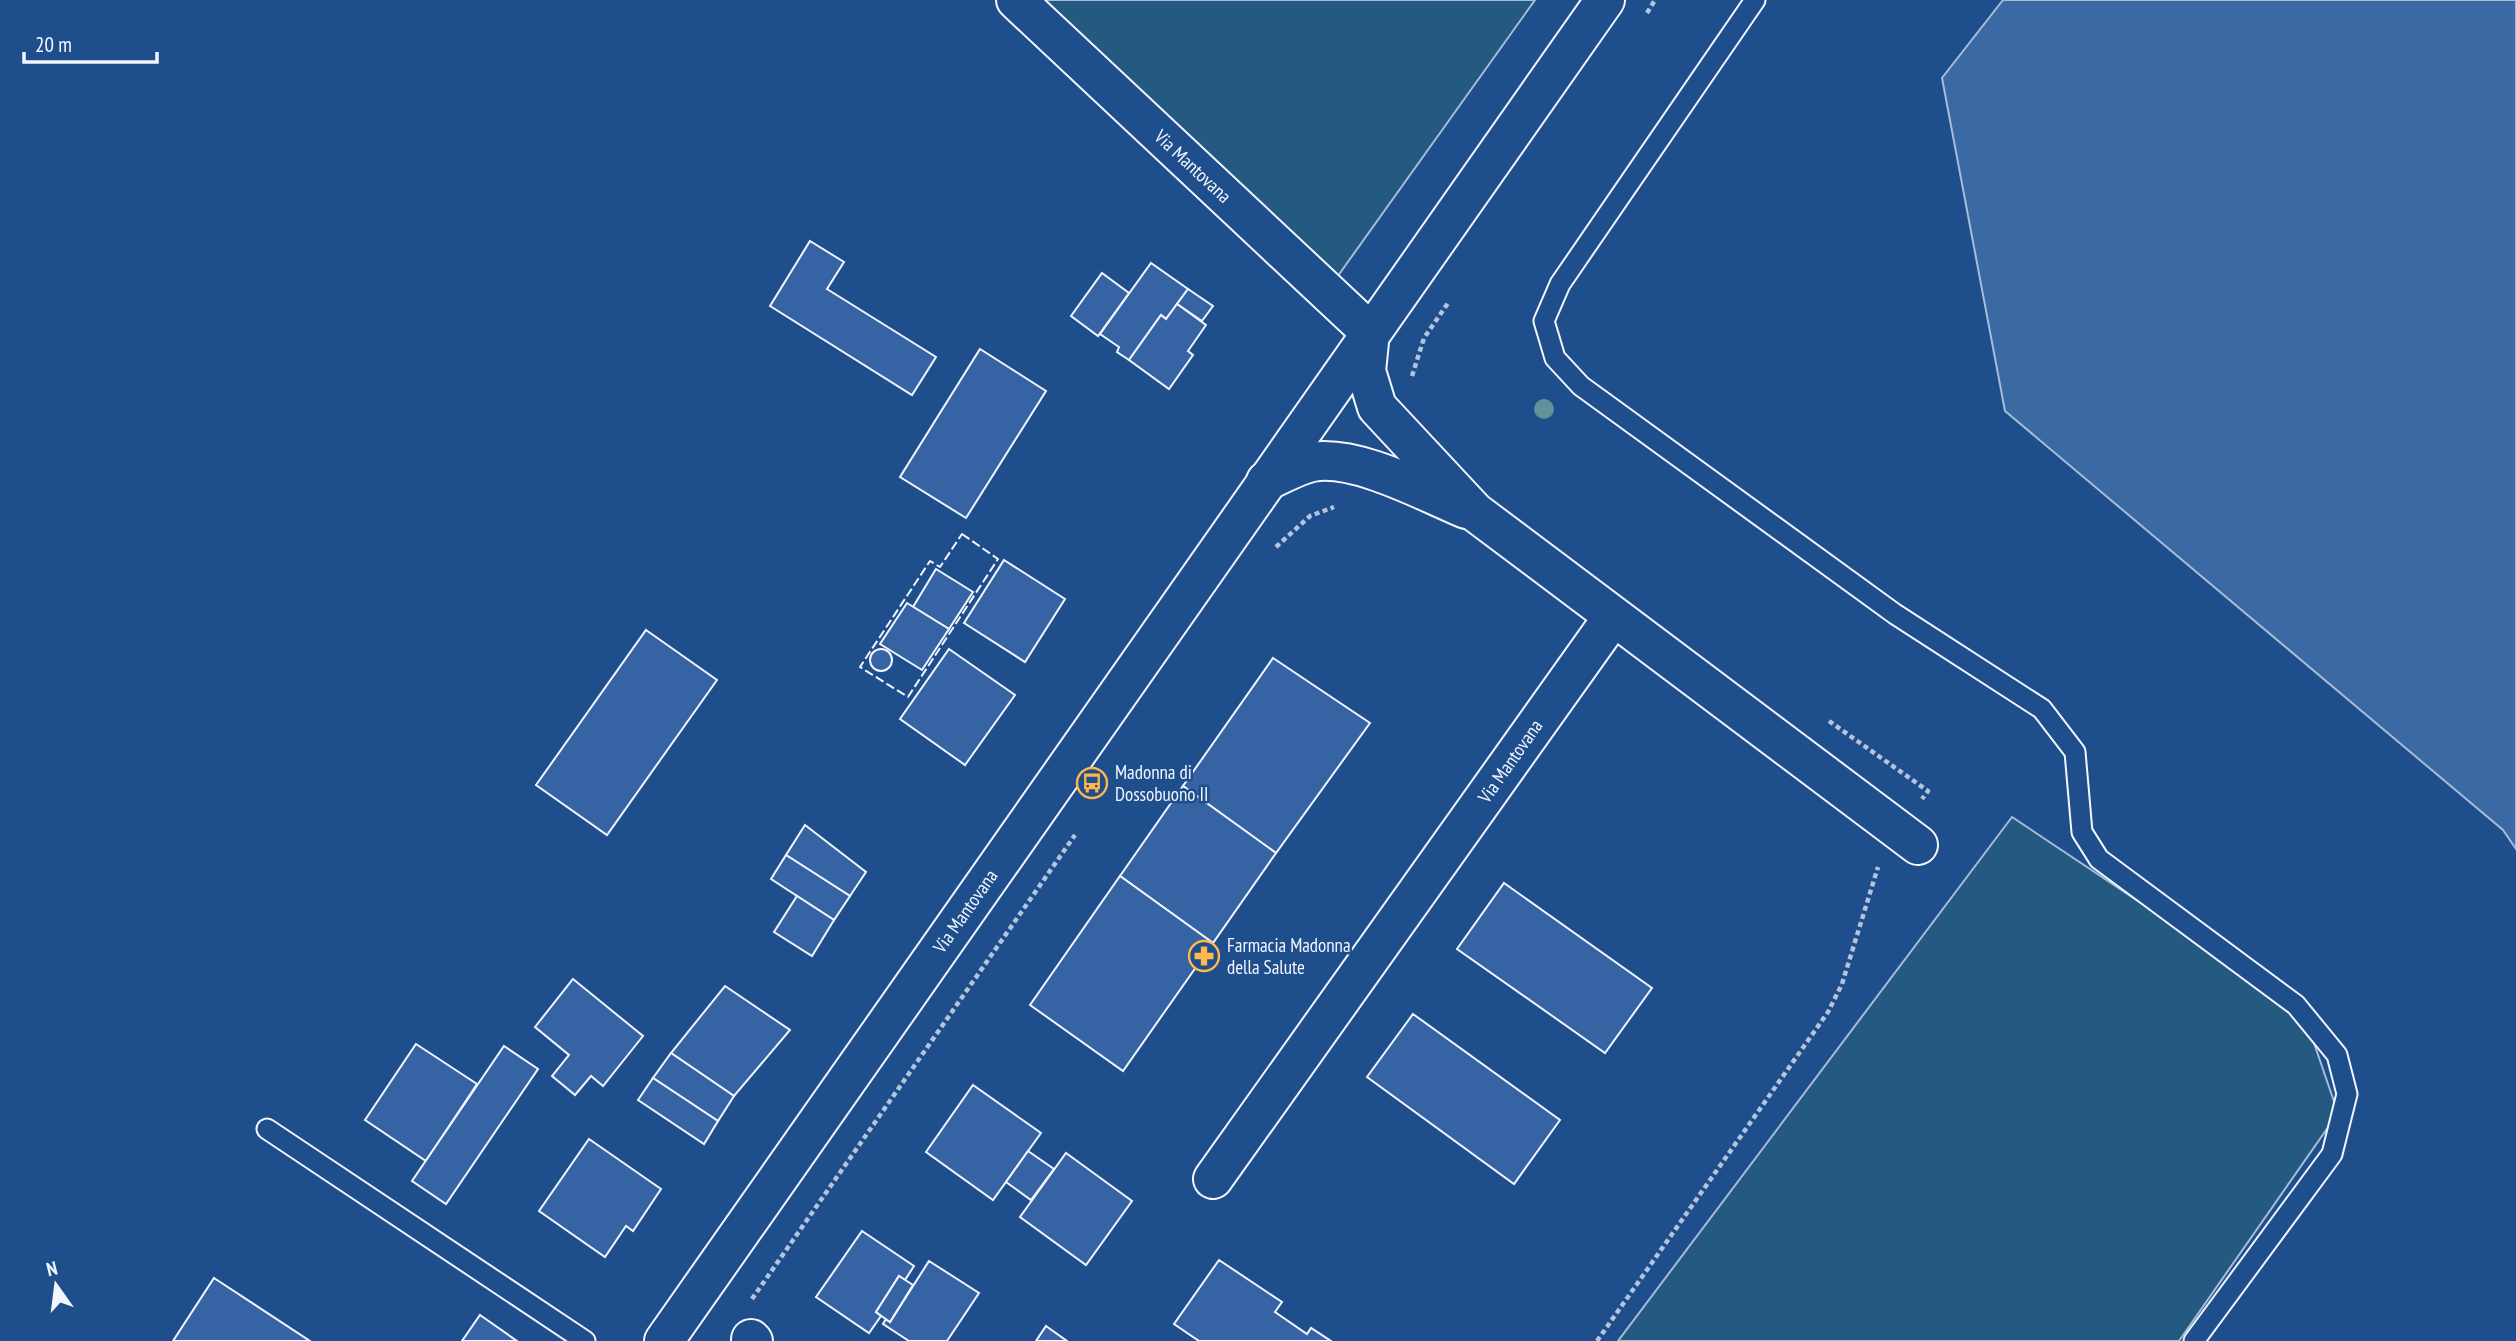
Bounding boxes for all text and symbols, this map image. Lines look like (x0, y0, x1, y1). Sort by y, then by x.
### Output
scale bar (24, 21, 158, 65)
text: 20 m (35, 31, 72, 58)
street label: Via Mantovana (1149, 124, 1237, 208)
street label: Via Mantovana (1472, 715, 1548, 808)
place label: Madonna di Dossobuono II (1115, 760, 1208, 806)
bus stop icon: Madonna di Dossobuono II (1075, 766, 1109, 800)
street label: Via Mantovana (927, 865, 1003, 958)
place label: Farmacia Madonna della Salute (1227, 933, 1351, 979)
pharmacy icon: Farmacia Madonna della Salute (1187, 939, 1221, 973)
north arrow (21, 1250, 91, 1320)
text: N (44, 1256, 60, 1281)

